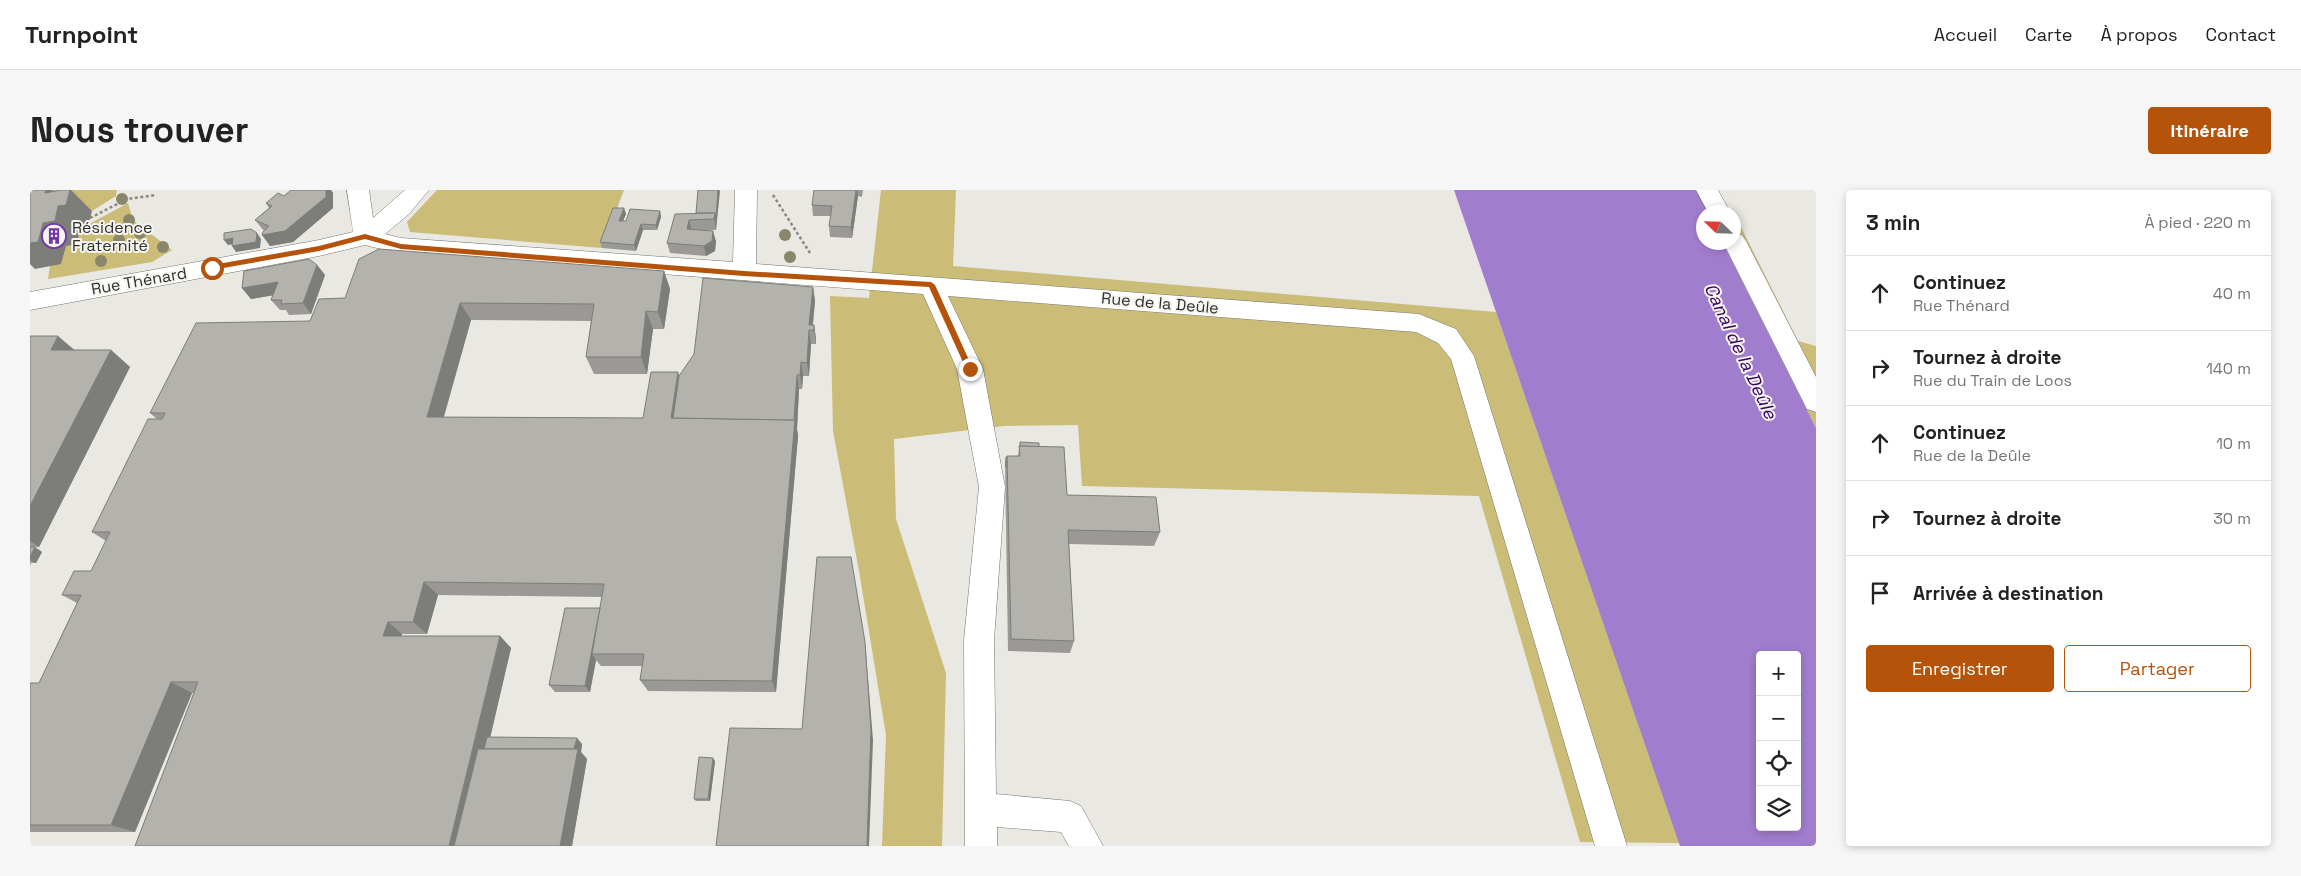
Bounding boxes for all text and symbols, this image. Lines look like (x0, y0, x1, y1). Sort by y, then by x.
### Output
text: Turnpoint (25, 19, 138, 50)
text: Accueil (1934, 23, 1997, 46)
text: Carte (2025, 23, 2072, 46)
text: À propos (2100, 23, 2178, 46)
text: Contact (2206, 23, 2276, 46)
button: Itinéraire (2148, 107, 2271, 154)
text: Nous trouver (30, 108, 249, 152)
north arrow (1696, 205, 1741, 250)
text: 3 min (1866, 209, 1921, 236)
text: À pied · 220 m (2144, 212, 2251, 233)
place label: Résidence Fraternité (72, 217, 153, 256)
building icon: Résidence Fraternité (41, 223, 67, 249)
route start (201, 257, 224, 280)
street label: Rue Thénard (90, 262, 188, 300)
text: Continuez (1913, 270, 2006, 295)
water label: Canal de la Deûle (1699, 279, 1783, 424)
icon: ahead (1866, 279, 1894, 307)
text: 40 m (2213, 283, 2251, 304)
street label: Rue de la Deûle (1100, 287, 1220, 319)
text: Rue Thénard (1913, 295, 2010, 316)
text: Tournez à droite (1913, 345, 2062, 370)
icon: right (1866, 354, 1894, 382)
route end (959, 358, 982, 381)
text: 140 m (2206, 358, 2251, 379)
text: Rue du Train de Loos (1913, 370, 2072, 391)
text: Continuez (1913, 420, 2006, 445)
icon: ahead (1866, 429, 1894, 457)
text: 10 m (2216, 433, 2251, 454)
text: Rue de la Deûle (1913, 445, 2031, 466)
icon: right (1866, 504, 1894, 532)
text: Tournez à droite (1913, 506, 2062, 531)
text: 30 m (2213, 508, 2251, 529)
icon: arrive (1866, 579, 1894, 607)
text: Arrivée à destination (1913, 581, 2103, 606)
button: Enregistrer (1866, 645, 2054, 692)
button: Partager (2064, 645, 2251, 692)
map controls (1756, 651, 1801, 831)
button: + (1756, 651, 1801, 696)
button: − (1756, 696, 1801, 741)
button: locate (1756, 741, 1801, 786)
button: layers (1756, 786, 1801, 831)

